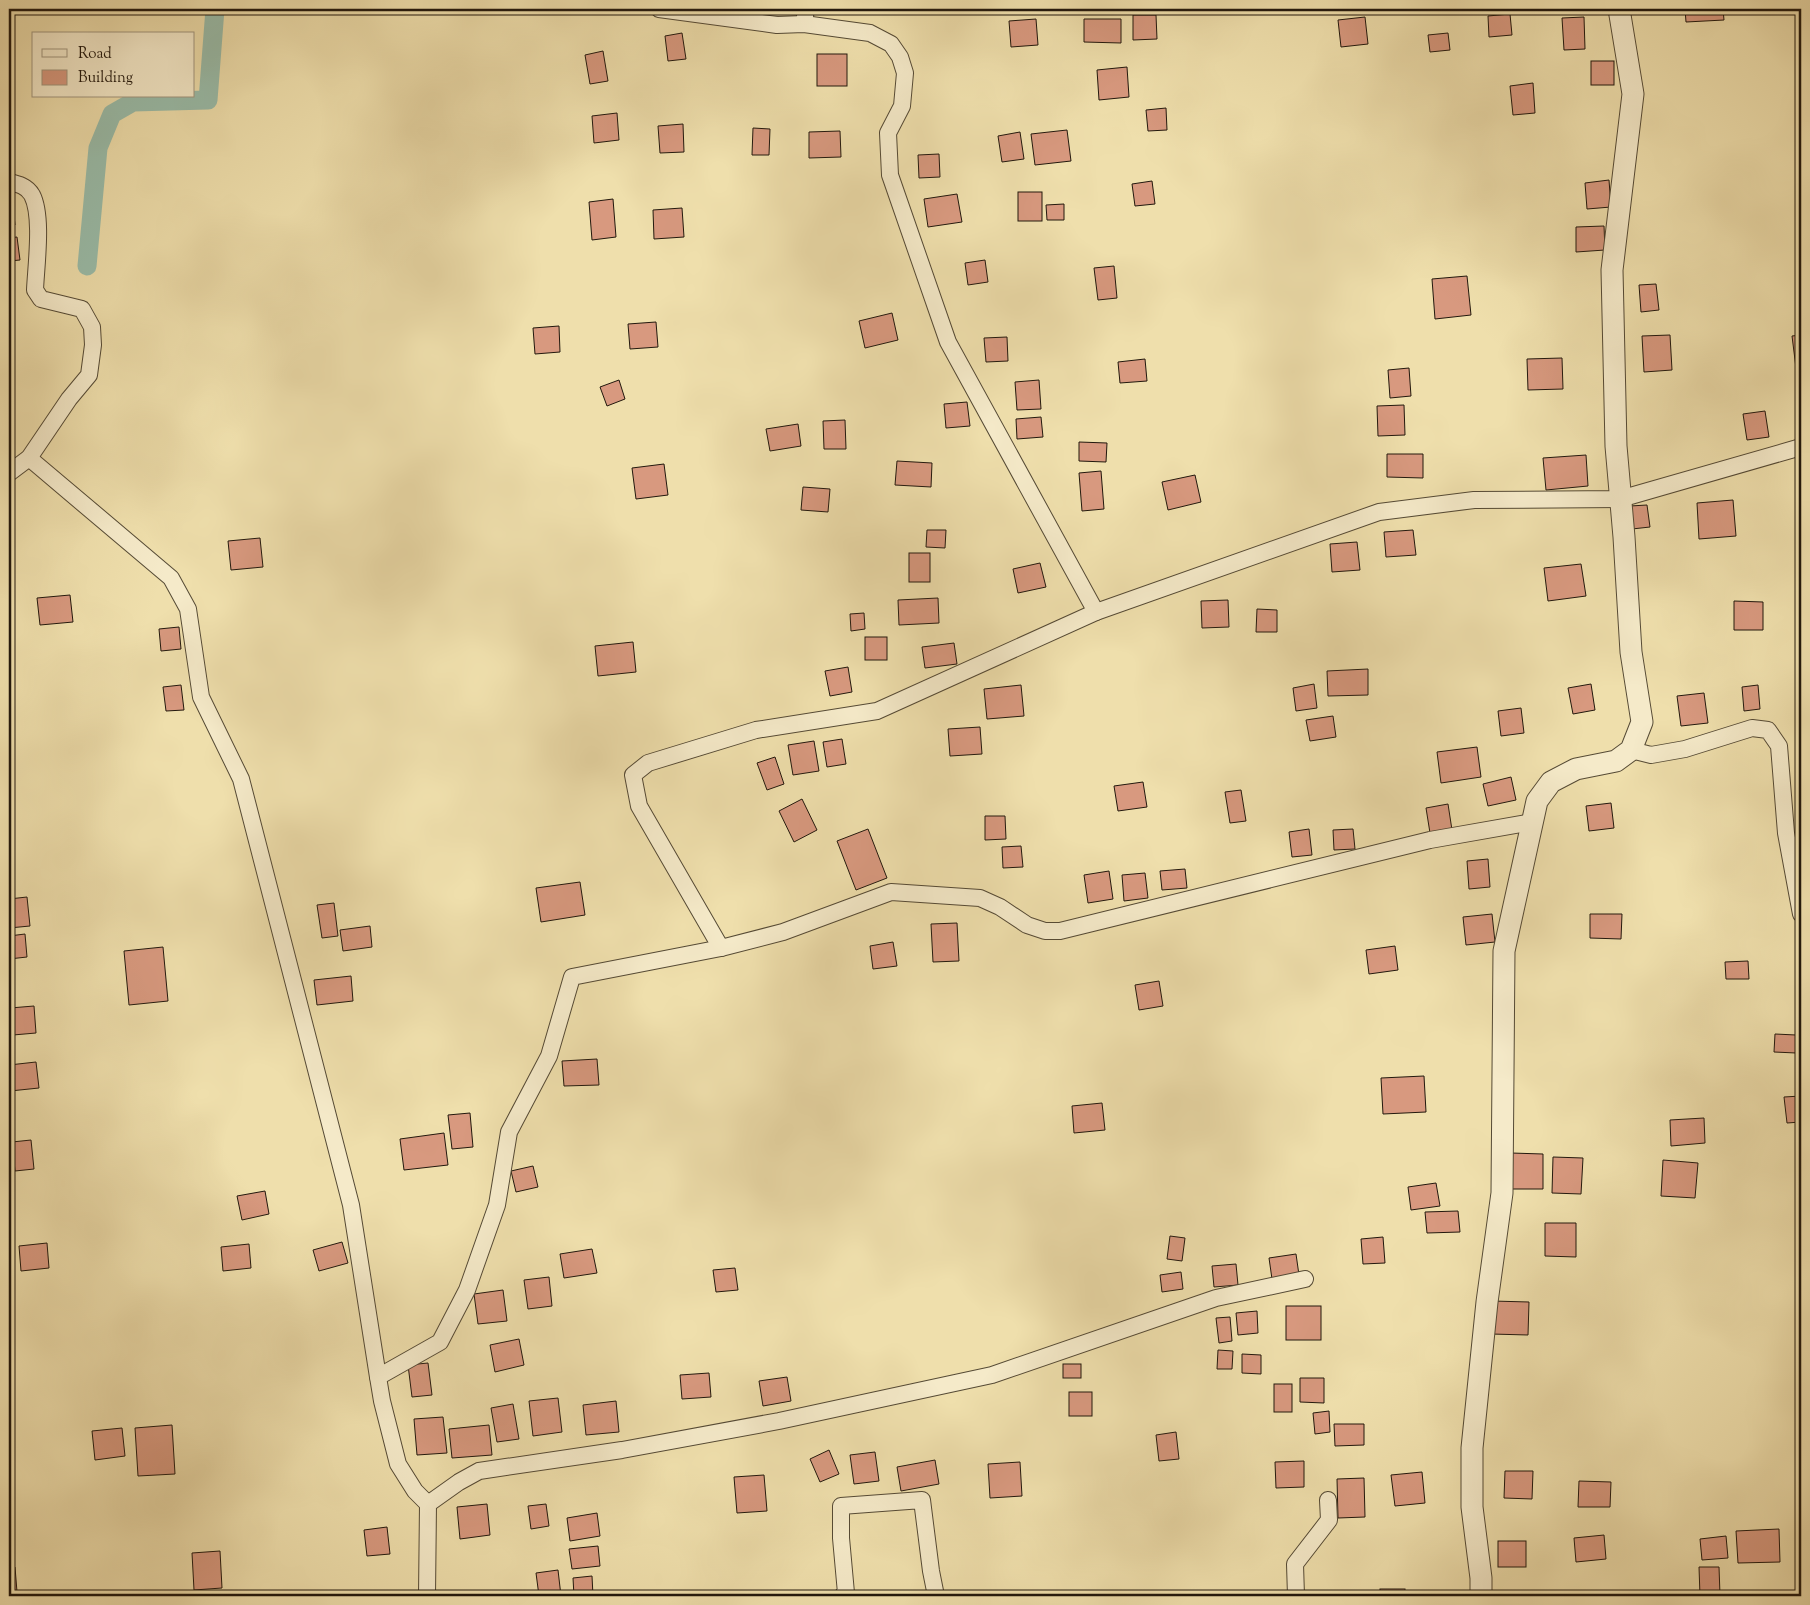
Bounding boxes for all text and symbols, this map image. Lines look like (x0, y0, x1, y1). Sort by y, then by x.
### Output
legend (32, 32, 195, 98)
text: Road (78, 44, 112, 65)
text: Building (78, 68, 133, 89)

